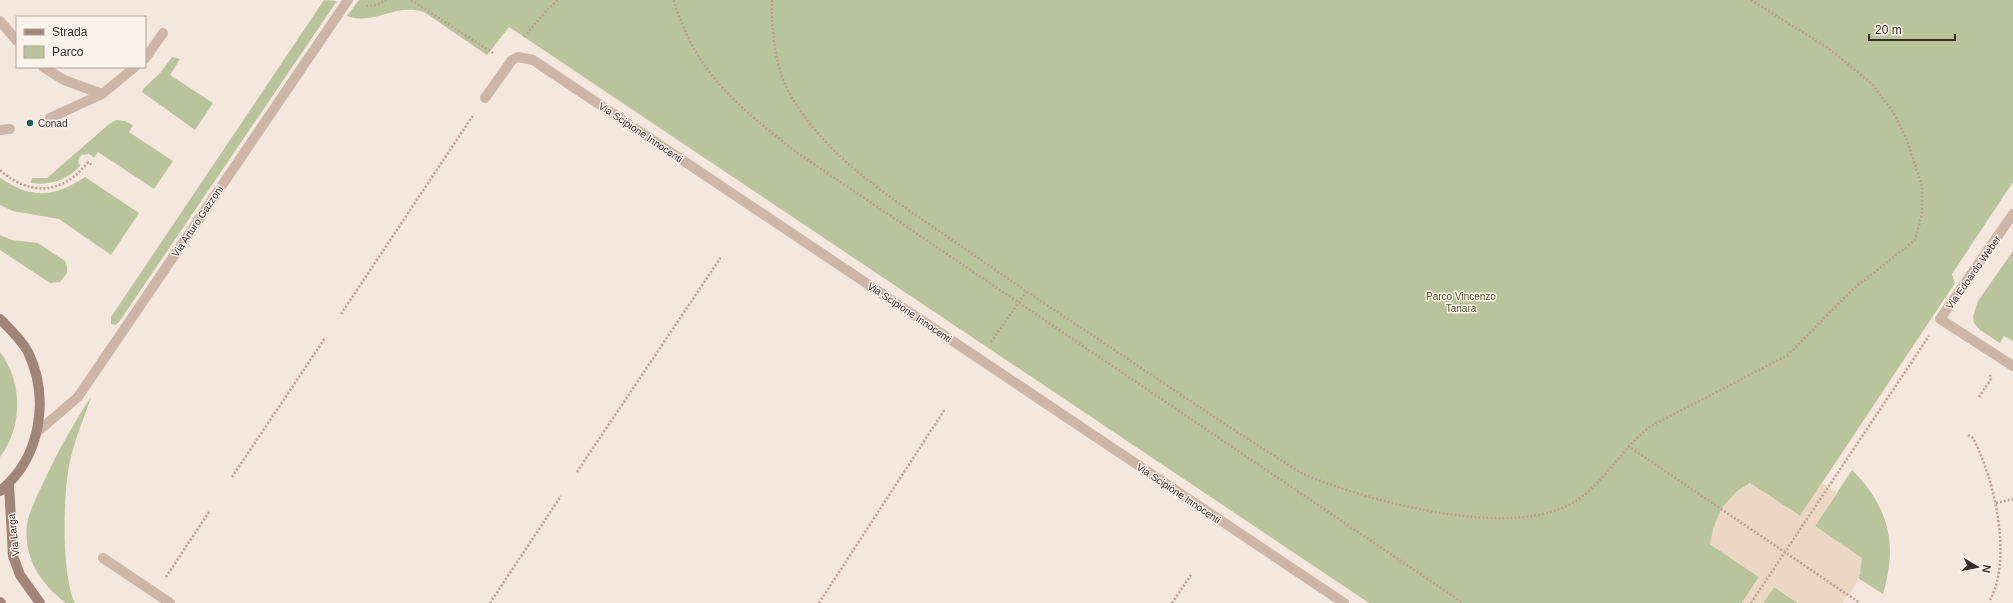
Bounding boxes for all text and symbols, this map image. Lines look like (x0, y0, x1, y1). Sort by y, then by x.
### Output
legend (16, 16, 146, 68)
scale bar (1869, 16, 1955, 42)
text: 20 m (1875, 23, 1902, 37)
text: Strada (52, 25, 88, 39)
text: Parco (52, 45, 84, 59)
street label: Via Scipione Innocenti (597, 100, 685, 165)
marker: Conad (25, 118, 35, 128)
place label: Conad (38, 118, 67, 129)
street label: Via Arturo Gazzoni (170, 184, 225, 259)
street label: Via Edoardo Weber (1944, 233, 2003, 311)
street label: Via Scipione Innocenti (866, 280, 954, 345)
park label: Parco Vincenzo Tanara (1426, 291, 1496, 314)
street label: Via Scipione Innocenti (1135, 461, 1223, 526)
street label: Via Larga (6, 513, 21, 557)
north arrow (1957, 547, 1997, 587)
text: N (1980, 564, 1993, 574)

